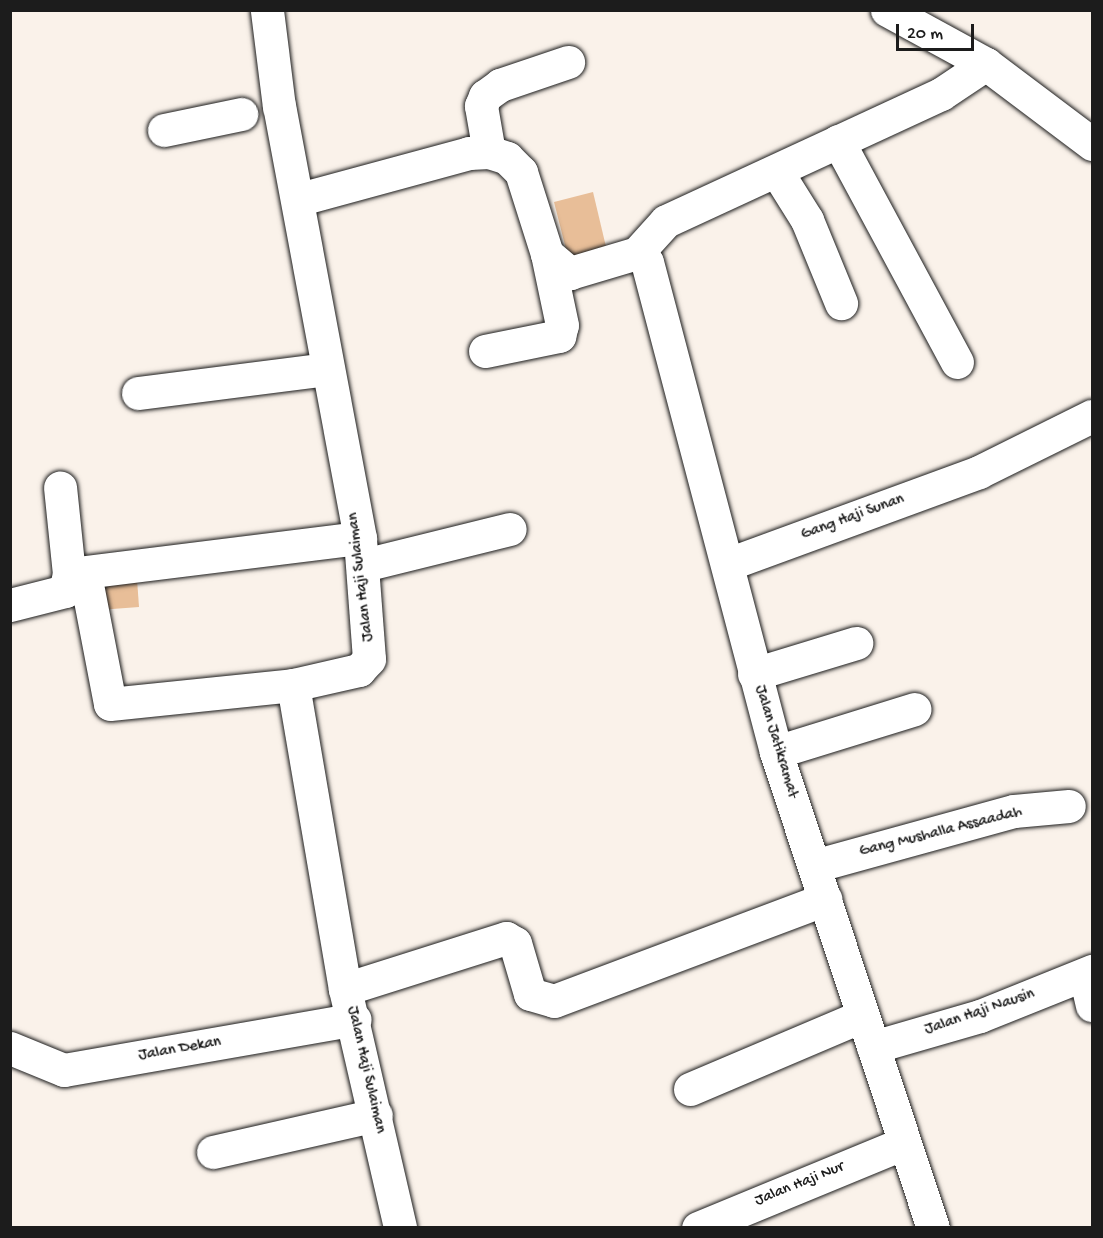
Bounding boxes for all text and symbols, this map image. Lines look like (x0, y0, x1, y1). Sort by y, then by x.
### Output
scale bar (899, 12, 977, 50)
text: 20 m (907, 24, 943, 45)
street label: Gang Haji Sunan (799, 490, 907, 546)
street label: Jalan Haji Sulaiman (345, 511, 379, 643)
street label: Jalan Jatikramat (749, 683, 801, 801)
street label: Gang Mushalla Assaadah (858, 803, 1024, 863)
street label: Jalan Haji Nausin (923, 985, 1037, 1041)
street label: Jalan Haji Sulaiman (341, 1005, 389, 1135)
street label: Jalan Dekan (137, 1033, 223, 1067)
street label: Jalan Haji Nur (753, 1158, 847, 1212)

